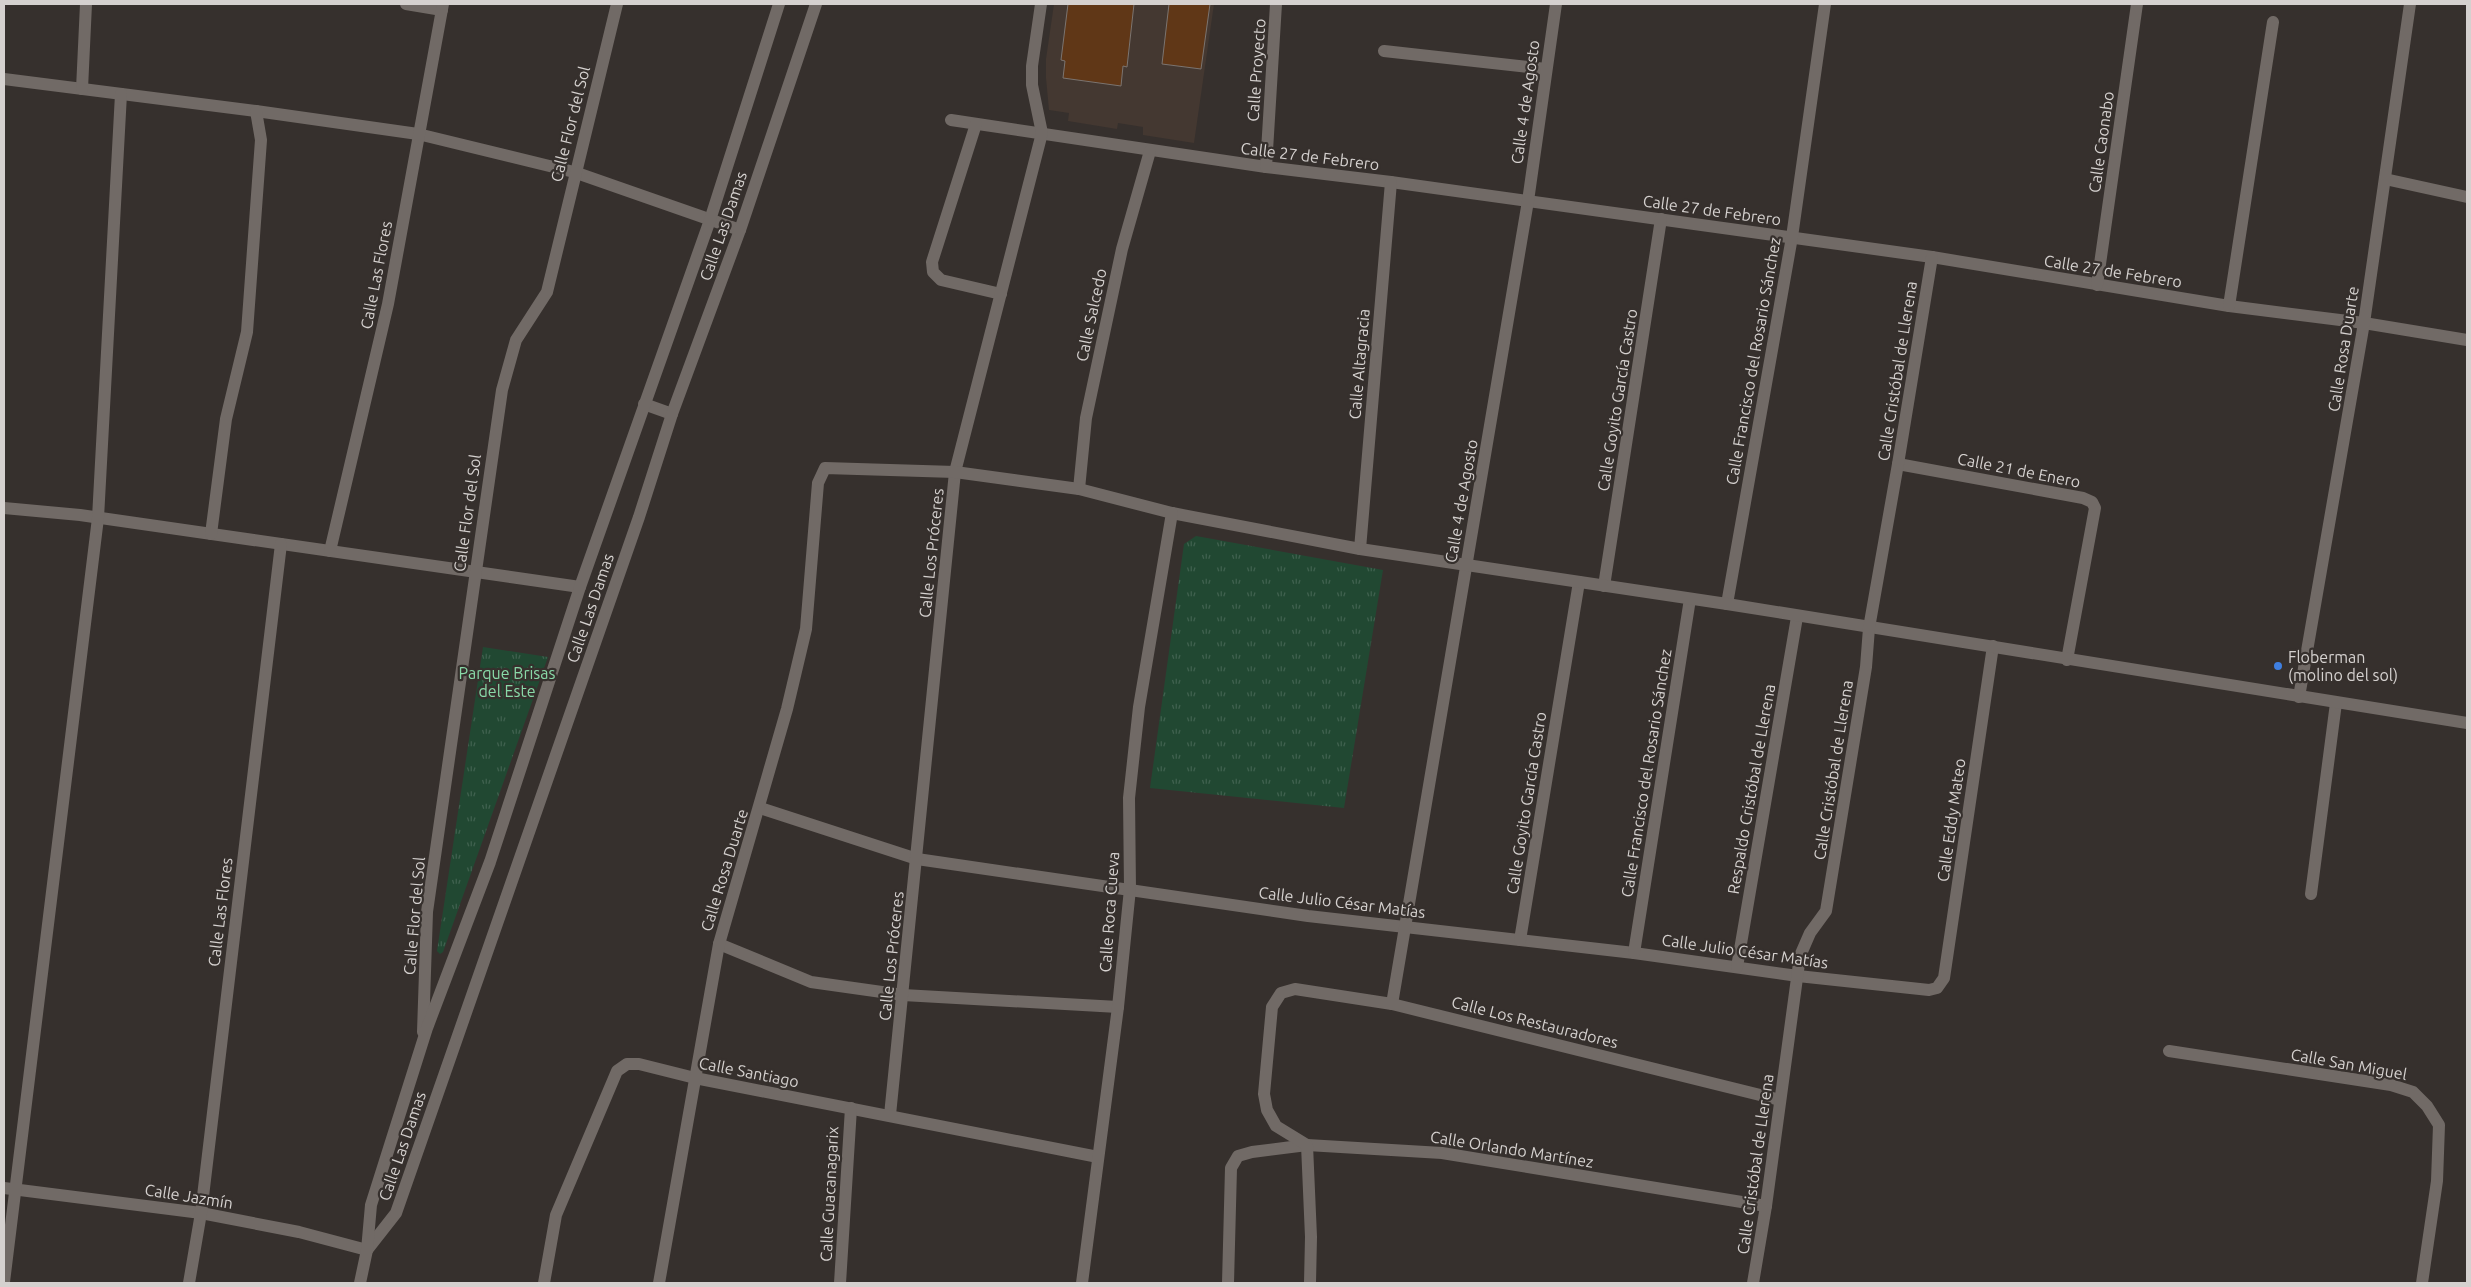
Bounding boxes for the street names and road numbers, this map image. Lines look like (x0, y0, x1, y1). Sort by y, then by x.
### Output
street label: Calle Proyecto (1243, 18, 1269, 122)
street label: Calle 4 de Agosto (1507, 39, 1543, 165)
street label: Calle Flor del Sol (547, 64, 593, 184)
street label: Calle Caonabo (2085, 90, 2117, 194)
street label: Calle 27 de Febrero (1240, 139, 1380, 173)
street label: Calle Las Damas (696, 169, 750, 283)
street label: Calle 27 de Febrero (1642, 191, 1782, 229)
street label: Calle Las Flores (357, 219, 395, 331)
street label: Calle Francisco del Rosario Sánchez (1722, 236, 1784, 486)
street label: Calle 27 de Febrero (2043, 251, 2183, 291)
street label: Calle Salcedo (1072, 267, 1110, 363)
street label: Calle Cristóbal de Llerena (1874, 280, 1920, 462)
street label: Calle Rosa Duarte (2324, 285, 2362, 413)
street label: Calle Goyito García Castro (1594, 307, 1640, 493)
street label: Calle Altagracia (1345, 308, 1373, 420)
street label: Calle 4 de Agosto (1441, 438, 1481, 564)
street label: Calle 21 de Enero (1956, 449, 2082, 491)
street label: Calle Flor del Sol (450, 453, 484, 573)
street label: Calle Los Próceres (915, 487, 947, 619)
street label: Calle Las Damas (563, 551, 617, 665)
street label: Calle Francisco del Rosario Sánchez (1617, 648, 1675, 898)
street label: Calle Cristóbal de Llerena (1810, 679, 1856, 861)
street label: Respaldo Cristóbal de Llerena (1724, 683, 1778, 895)
street label: Calle Goyito García Castro (1503, 710, 1549, 896)
street label: Calle Eddy Mateo (1933, 757, 1969, 883)
street label: Calle Rosa Duarte (697, 807, 751, 933)
street label: Calle Roca Cueva (1096, 851, 1122, 973)
street label: Calle Las Flores (204, 856, 236, 968)
street label: Calle Flor del Sol (400, 856, 428, 976)
street label: Calle Julio César Matías (1258, 883, 1427, 921)
street label: Calle Los Próceres (875, 890, 907, 1022)
street label: Calle Julio César Matías (1661, 930, 1829, 972)
street label: Calle Los Restauradores (1450, 993, 1620, 1051)
street label: Calle San Miguel (2290, 1045, 2408, 1083)
street label: Calle Santiago (697, 1053, 801, 1091)
street label: Calle Cristóbal de Llerena (1733, 1073, 1777, 1255)
street label: Calle Las Damas (375, 1089, 429, 1203)
street label: Calle Guacanagarix (816, 1126, 842, 1262)
street label: Calle Orlando Martínez (1429, 1127, 1595, 1171)
street label: Calle Jazmín (144, 1180, 234, 1212)

